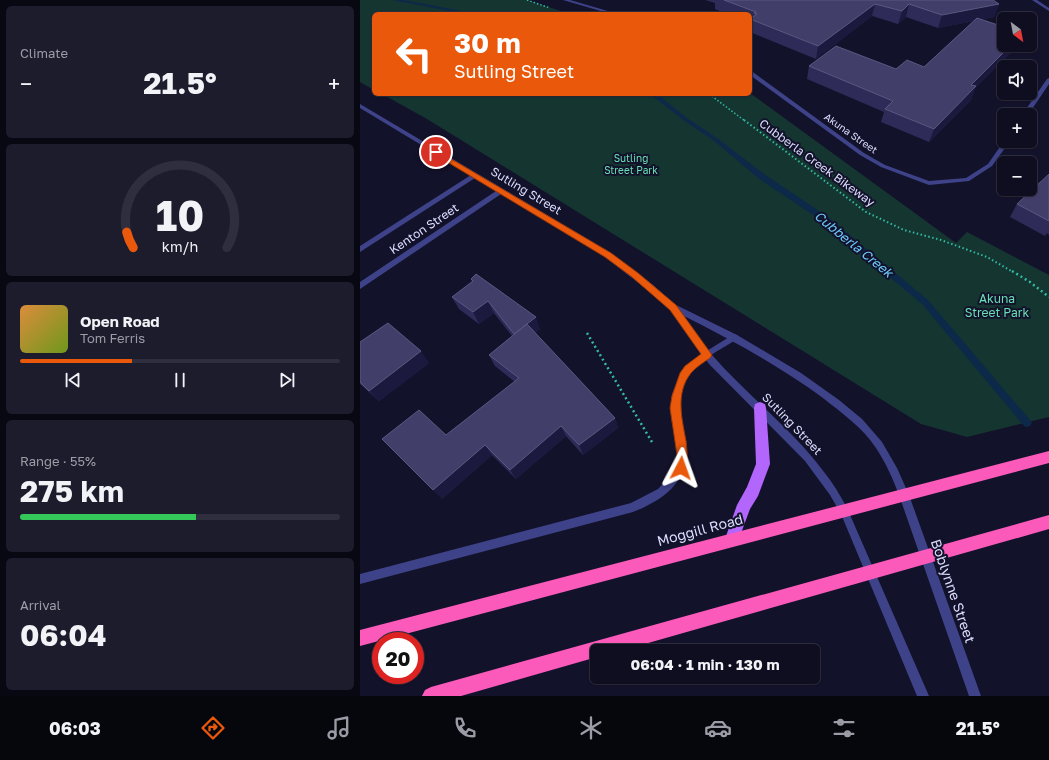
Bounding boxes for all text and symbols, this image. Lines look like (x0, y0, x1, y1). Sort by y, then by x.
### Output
north arrow (997, 12, 1037, 52)
map controls (997, 12, 1037, 196)
text: 30 m (454, 26, 521, 59)
icon: left (388, 28, 440, 80)
text: Climate (20, 45, 68, 61)
text: Sutling Street (454, 60, 574, 82)
button: sound (997, 60, 1037, 100)
text: 21.5° (143, 65, 217, 101)
text: − (20, 70, 32, 97)
text: + (328, 70, 340, 97)
button: + (997, 108, 1037, 148)
street label: Akuna Street (822, 110, 880, 156)
street label: Cubberla Creek Bikeway (757, 116, 878, 210)
pin (419, 135, 453, 169)
icon: arrive (425, 141, 447, 163)
park label: Sutling Street Park (604, 152, 658, 176)
button: − (997, 156, 1037, 196)
street label: Sutling Street (488, 164, 565, 218)
text: 10 (156, 190, 204, 240)
street label: Kenton Street (386, 200, 461, 257)
water label: Cubberla Creek (812, 207, 898, 282)
text: km/h (162, 238, 198, 255)
park label: Akuna Street Park (965, 291, 1029, 320)
text: Open Road (80, 312, 160, 330)
text: Tom Ferris (80, 330, 145, 346)
icon: previous (62, 369, 84, 391)
icon: pause (169, 369, 191, 391)
icon: next (276, 369, 298, 391)
street label: Sutling Street (759, 390, 826, 458)
position arrow (660, 447, 702, 489)
text: Range · 55% (20, 453, 96, 469)
text: 275 km (20, 473, 124, 509)
street label: Moggill Road (655, 510, 745, 549)
street label: Boblynne Street (928, 537, 979, 645)
text: Arrival (20, 597, 61, 613)
text: 06:04 (20, 617, 106, 653)
speed limit sign: 20 (372, 632, 424, 684)
text: 06:04 · 1 min · 130 m (630, 655, 780, 673)
icon: directions (199, 714, 227, 742)
icon: music (325, 714, 353, 742)
icon: phone (451, 714, 479, 742)
icon: climate (577, 714, 605, 742)
icon: car (704, 714, 732, 742)
icon: filters (830, 714, 858, 742)
text: 06:03 (49, 717, 101, 739)
text: 21.5° (956, 717, 1000, 739)

